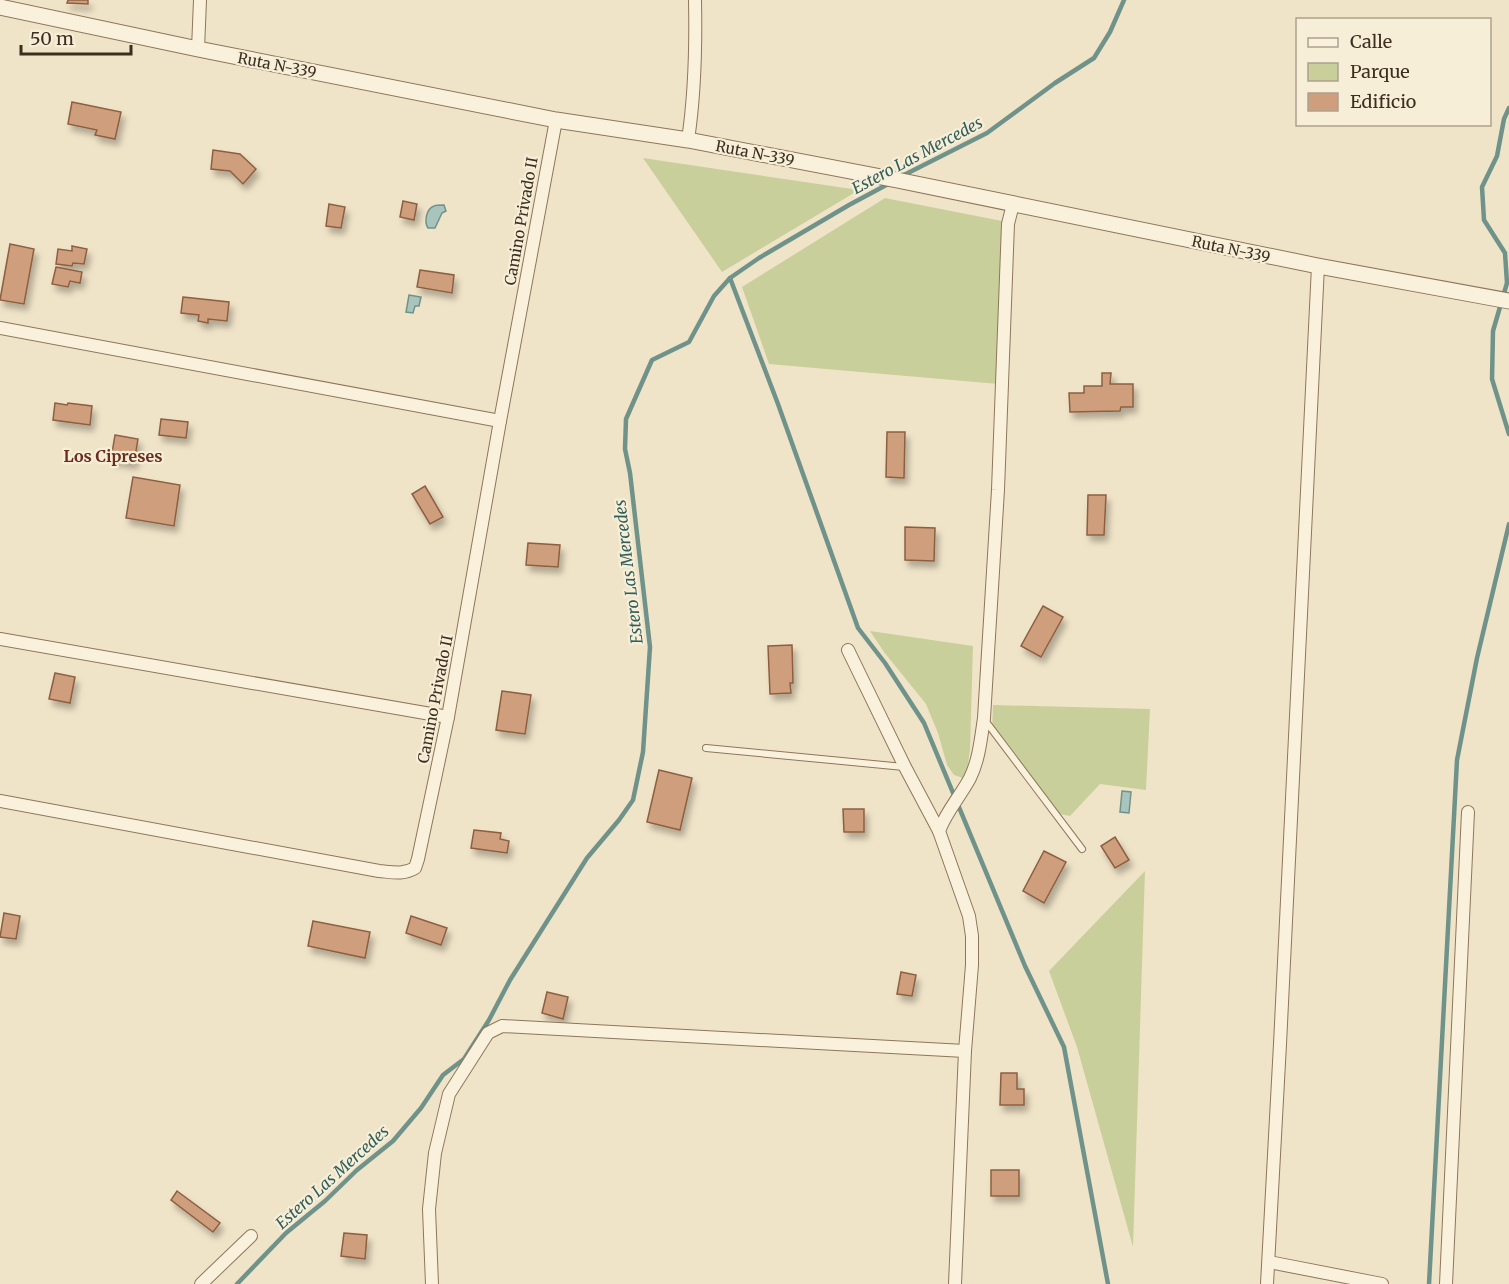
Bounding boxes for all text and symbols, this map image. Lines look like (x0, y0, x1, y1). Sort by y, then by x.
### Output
scale bar (21, 18, 130, 56)
legend (1296, 18, 1491, 126)
text: 50 m (30, 27, 74, 50)
text: Calle (1350, 30, 1392, 53)
street label: Ruta N-339 (236, 48, 318, 82)
text: Parque (1350, 60, 1410, 83)
text: Edificio (1350, 90, 1416, 113)
water label: Estero Las Mercedes (848, 112, 986, 198)
street label: Ruta N-339 (714, 136, 796, 170)
street label: Camino Privado II (500, 155, 542, 287)
street label: Ruta N-339 (1190, 231, 1272, 267)
district label: Los Cipreses (64, 446, 162, 466)
water label: Estero Las Mercedes (609, 498, 647, 645)
street label: Camino Privado II (413, 633, 457, 765)
water label: Estero Las Mercedes (271, 1121, 393, 1233)

